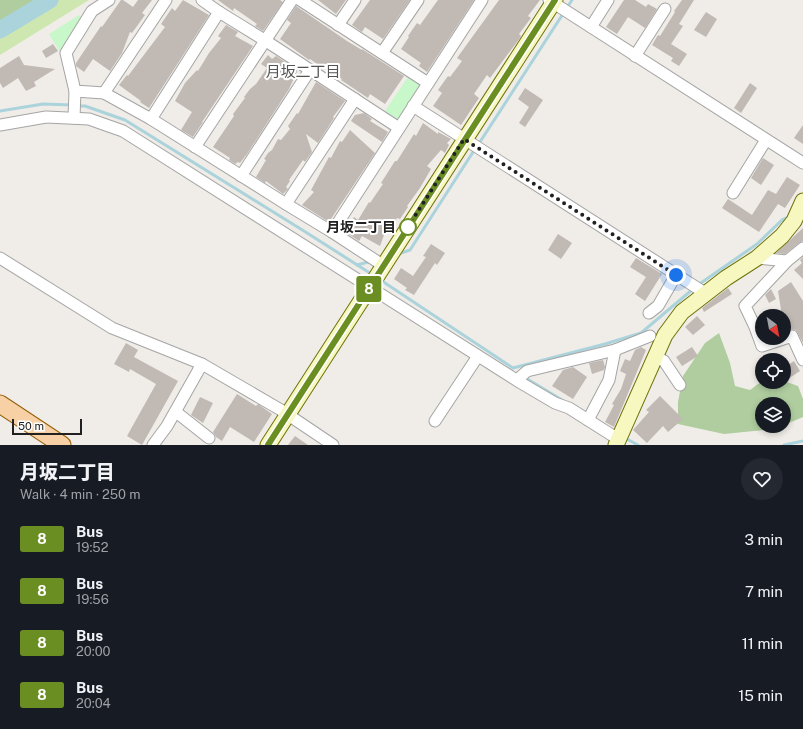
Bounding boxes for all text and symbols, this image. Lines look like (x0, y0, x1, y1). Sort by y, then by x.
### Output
district label: 月坂二丁目 (265, 63, 341, 80)
marker: 月坂二丁目 (399, 218, 417, 236)
place label: 月坂二丁目 (326, 219, 396, 235)
your location (666, 265, 686, 285)
line badge: 8 (356, 276, 382, 302)
text: 8 (364, 281, 374, 297)
north arrow (755, 309, 791, 345)
map controls (755, 309, 791, 433)
button: locate (755, 353, 791, 389)
button: layers (755, 397, 791, 433)
scale bar (12, 417, 82, 436)
text: 50 m (18, 420, 44, 432)
button: heart (741, 458, 783, 500)
text: 月坂二丁目 (20, 461, 115, 483)
text: Walk · 4 min · 250 m (20, 487, 140, 502)
text: Bus (76, 523, 103, 540)
text: 8 (37, 531, 47, 547)
text: 3 min (744, 531, 783, 548)
text: 19:52 (76, 540, 108, 555)
text: Bus (76, 575, 103, 592)
text: 8 (37, 583, 47, 599)
text: 7 min (745, 583, 783, 600)
text: 19:56 (76, 592, 109, 607)
text: Bus (76, 627, 103, 644)
text: 8 (37, 635, 47, 651)
text: 11 min (742, 635, 783, 652)
text: 20:00 (76, 644, 110, 659)
text: Bus (76, 679, 103, 696)
text: 8 (37, 687, 47, 703)
text: 15 min (738, 687, 783, 704)
text: 20:04 (76, 696, 111, 711)

